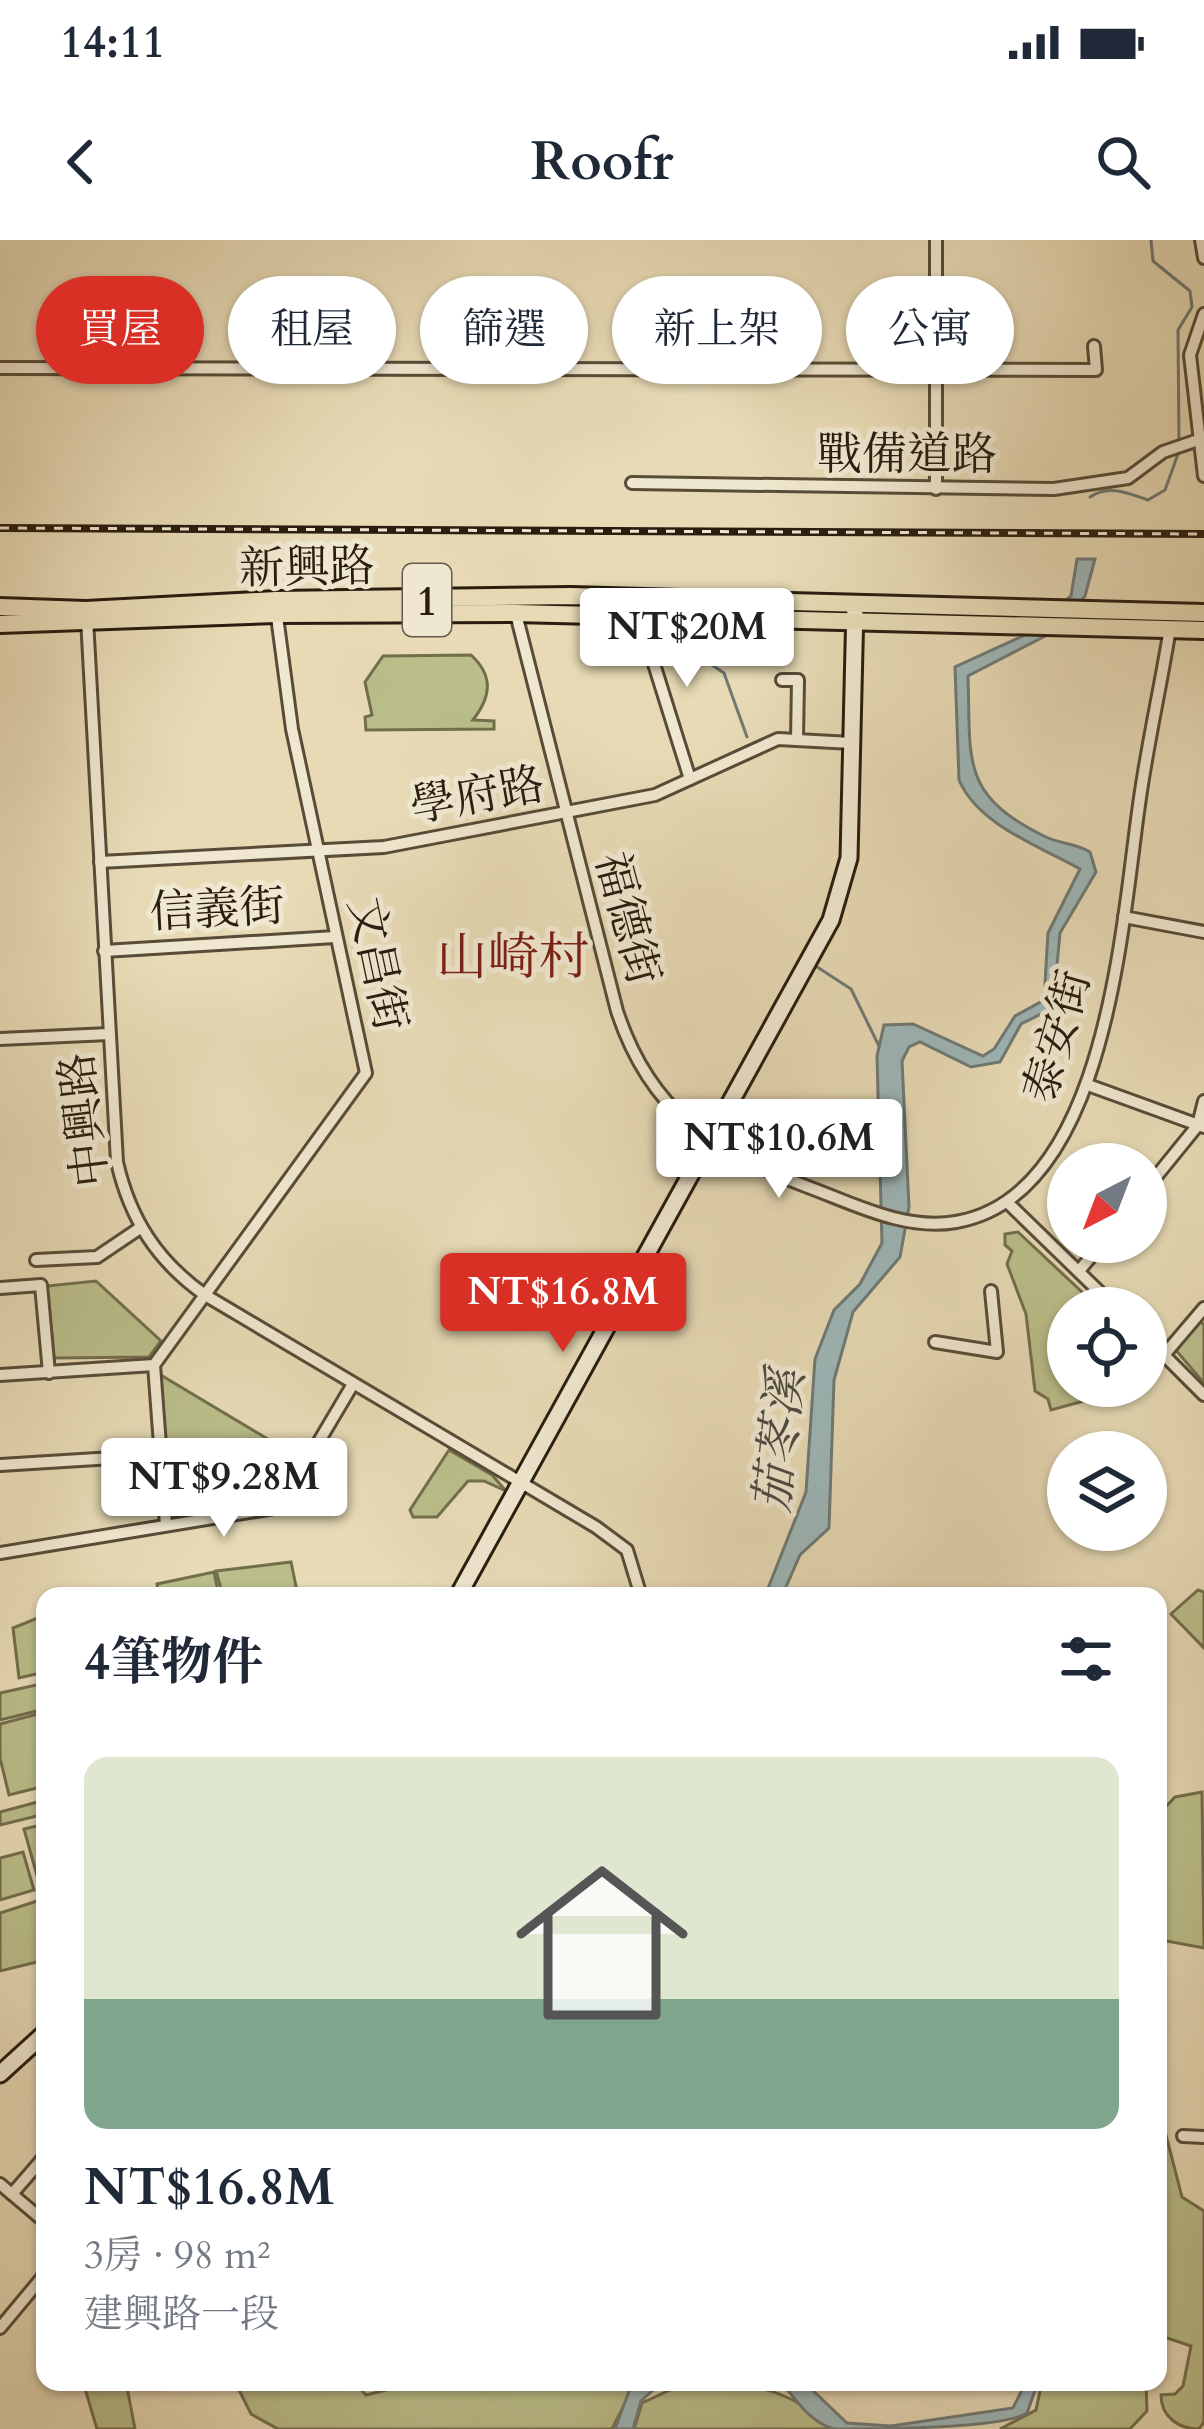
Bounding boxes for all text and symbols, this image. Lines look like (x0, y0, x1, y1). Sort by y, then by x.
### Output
text: 14:11 (60, 12, 165, 73)
text: Roofr (530, 126, 674, 199)
icon: back (48, 129, 114, 195)
icon: search (1090, 129, 1156, 195)
chip: 買屋 (36, 276, 204, 384)
chip: 租屋 (228, 276, 396, 384)
chip: 篩選 (420, 276, 588, 384)
chip: 新上架 (612, 276, 822, 384)
chip: 公寓 (846, 276, 1014, 384)
street label: 戰備道路 (817, 424, 997, 485)
street label: 新興路 (239, 536, 375, 599)
road number: 1 (403, 564, 451, 636)
pin: NT$20M (589, 588, 785, 690)
text: NT$20M (607, 600, 767, 653)
street label: 學府路 (405, 754, 549, 837)
street label: 福德街 (581, 845, 674, 991)
street label: 信義街 (148, 876, 286, 943)
street label: 文昌街 (334, 892, 421, 1037)
district label: 山崎村 (436, 923, 590, 993)
street label: 泰安街 (1010, 963, 1105, 1110)
street label: 中興路 (46, 1049, 123, 1191)
pin: NT$10.6M (655, 1099, 903, 1201)
text: NT$10.6M (683, 1111, 875, 1164)
north arrow (1047, 1143, 1167, 1263)
map controls (1047, 1143, 1167, 1551)
pin: NT$16.8M (439, 1253, 687, 1355)
text: NT$16.8M (467, 1265, 659, 1318)
button: locate (1047, 1287, 1167, 1407)
water label: 茄苳溪 (740, 1361, 820, 1516)
button: layers (1047, 1431, 1167, 1551)
pin: NT$9.28M (100, 1438, 348, 1540)
text: NT$9.28M (128, 1450, 320, 1503)
icon: filters (1053, 1626, 1119, 1692)
text: 4筆物件 (84, 1628, 263, 1698)
icon: home (494, 1835, 710, 2051)
text: NT$16.8M (84, 2153, 334, 2223)
text: 3房 · 98 m² (84, 2229, 270, 2282)
text: 建興路一段 (84, 2288, 279, 2341)

